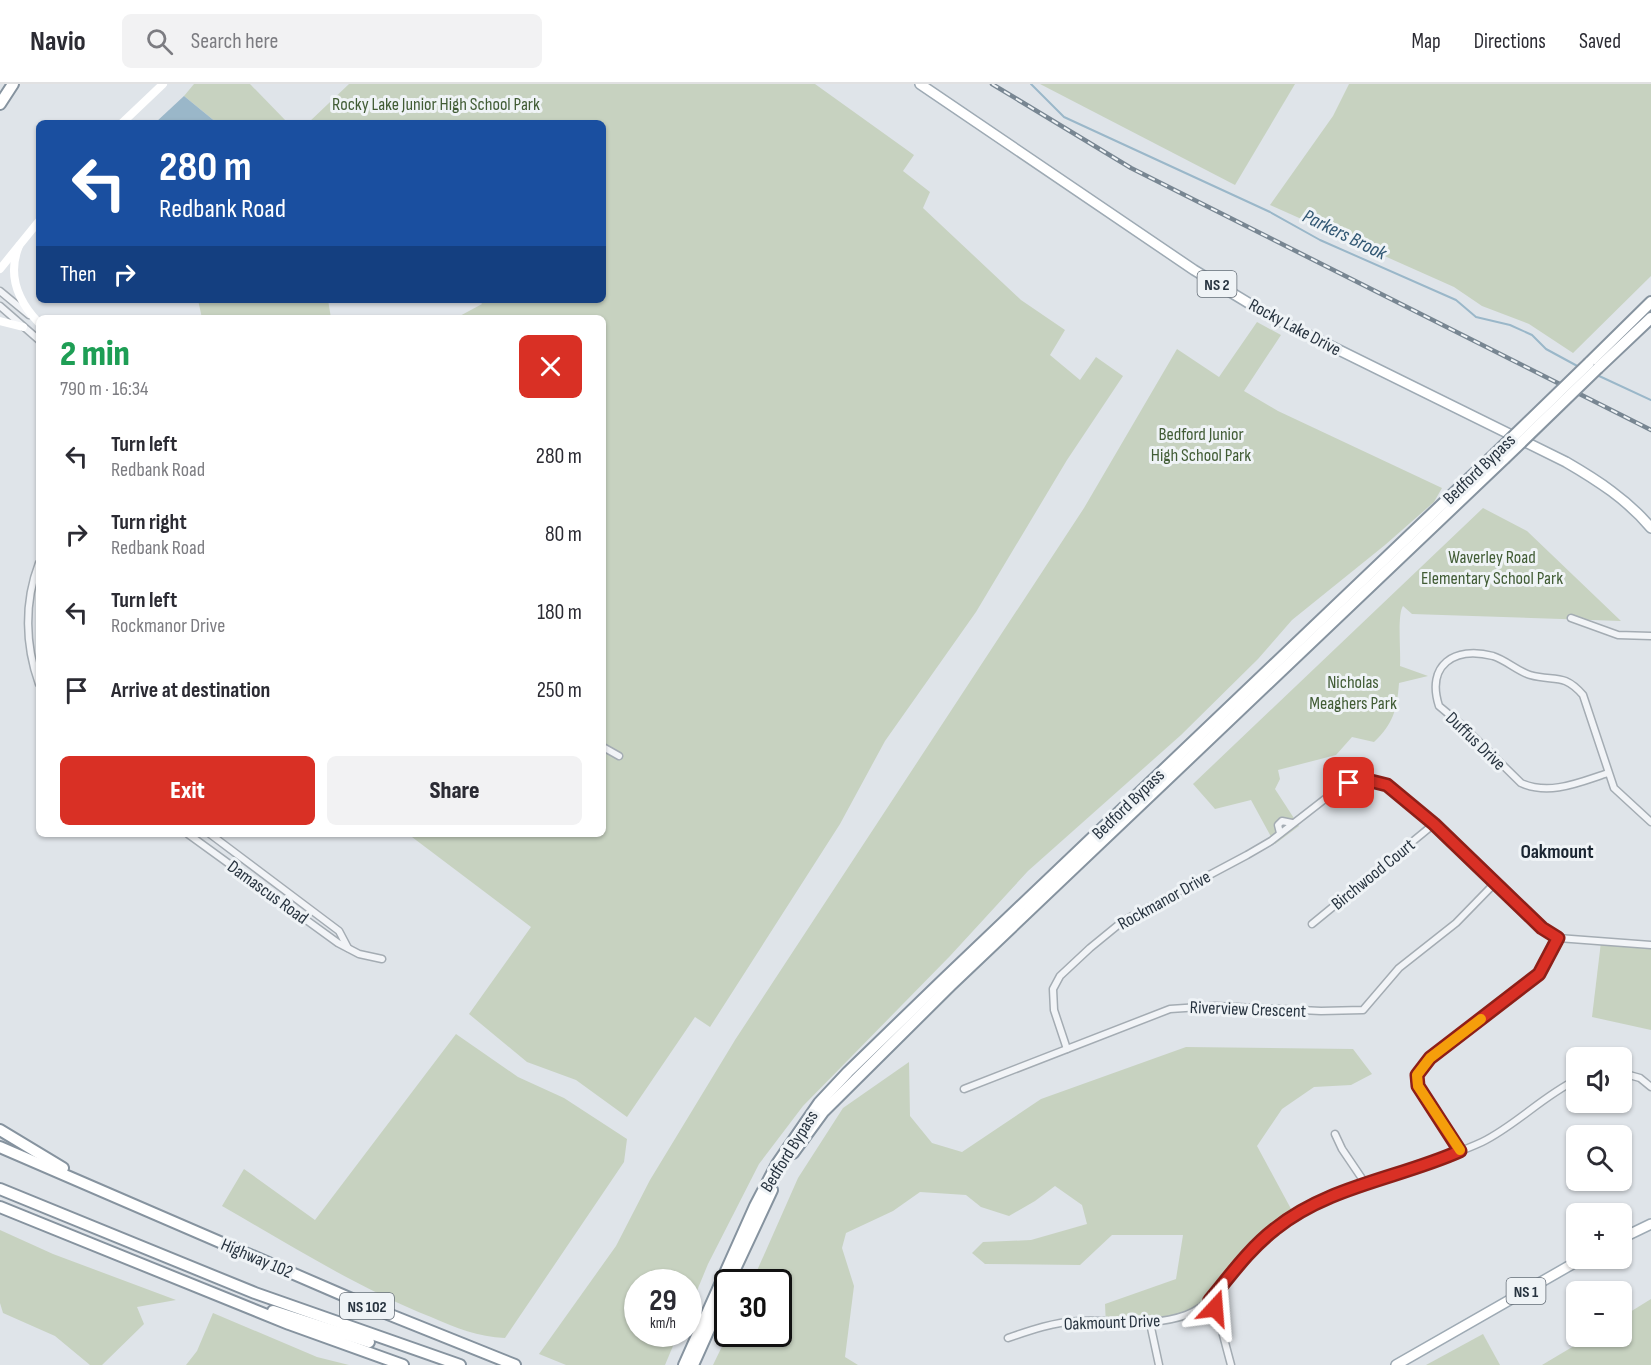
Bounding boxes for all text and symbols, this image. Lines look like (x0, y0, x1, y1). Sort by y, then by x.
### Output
search box (122, 14, 542, 68)
text: Navio (30, 25, 86, 58)
icon: search (143, 25, 176, 58)
text: Search here (191, 28, 278, 55)
text: Map (1411, 29, 1441, 54)
text: Directions (1474, 29, 1546, 54)
text: Saved (1579, 29, 1621, 54)
park label: Rocky Lake Junior High School Park (332, 94, 540, 115)
text: 280 m (159, 142, 252, 193)
icon: left (60, 144, 138, 222)
text: Redbank Road (159, 193, 286, 225)
water label: Parkers Brook (1299, 204, 1391, 266)
icon: right (108, 258, 141, 291)
text: Then (60, 261, 96, 288)
road number: NS 2 (1198, 271, 1236, 297)
street label: Rocky Lake Drive (1245, 294, 1344, 360)
text: 2 min (60, 333, 130, 376)
button: close (519, 335, 582, 398)
text: 790 m · 16:34 (60, 377, 148, 401)
park label: Bedford Junior High School Park (1151, 424, 1251, 466)
street label: Bedford Bypass (1439, 430, 1520, 509)
text: Turn left (111, 431, 177, 458)
icon: left (60, 440, 93, 473)
text: 280 m (536, 443, 582, 470)
text: Redbank Road (111, 458, 205, 482)
text: Turn right (111, 509, 187, 536)
icon: right (60, 518, 93, 551)
text: 80 m (545, 521, 582, 548)
text: Redbank Road (111, 536, 205, 560)
park label: Waverley Road Elementary School Park (1421, 547, 1563, 589)
text: Turn left (111, 587, 177, 614)
icon: left (60, 596, 93, 629)
text: 180 m (537, 599, 582, 626)
text: Rockmanor Drive (111, 614, 225, 638)
park label: Nicholas Meaghers Park (1309, 672, 1397, 714)
icon: arrive (60, 674, 93, 707)
text: Arrive at destination (111, 677, 270, 704)
text: 250 m (537, 677, 582, 704)
street label: Duffus Drive (1441, 708, 1510, 775)
button: Exit (60, 756, 315, 825)
button: Share (327, 756, 582, 825)
pin (1323, 757, 1374, 808)
street label: Bedford Bypass (1088, 765, 1169, 844)
icon: arrive (1332, 766, 1365, 799)
street label: Birchwood Court (1327, 834, 1420, 914)
district label: Oakmount (1520, 840, 1594, 864)
street label: Damascus Road (223, 856, 312, 929)
street label: Rockmanor Drive (1114, 866, 1214, 935)
street label: Riverview Crescent (1189, 997, 1307, 1022)
map controls (1566, 1047, 1632, 1347)
button: sound (1566, 1047, 1632, 1113)
street label: Bedford Bypass (756, 1107, 823, 1196)
button: search (1566, 1125, 1632, 1191)
button: + (1566, 1203, 1632, 1269)
street label: Highway 102 (218, 1234, 296, 1283)
speed limit sign: 30 (714, 1269, 792, 1347)
position arrow (1183, 1276, 1247, 1340)
road number: NS 1 (1506, 1278, 1546, 1304)
button: − (1566, 1281, 1632, 1347)
text: 29 (649, 1283, 677, 1319)
road number: NS 102 (340, 1293, 394, 1319)
street label: Oakmount Drive (1063, 1310, 1161, 1335)
text: km/h (650, 1314, 676, 1333)

